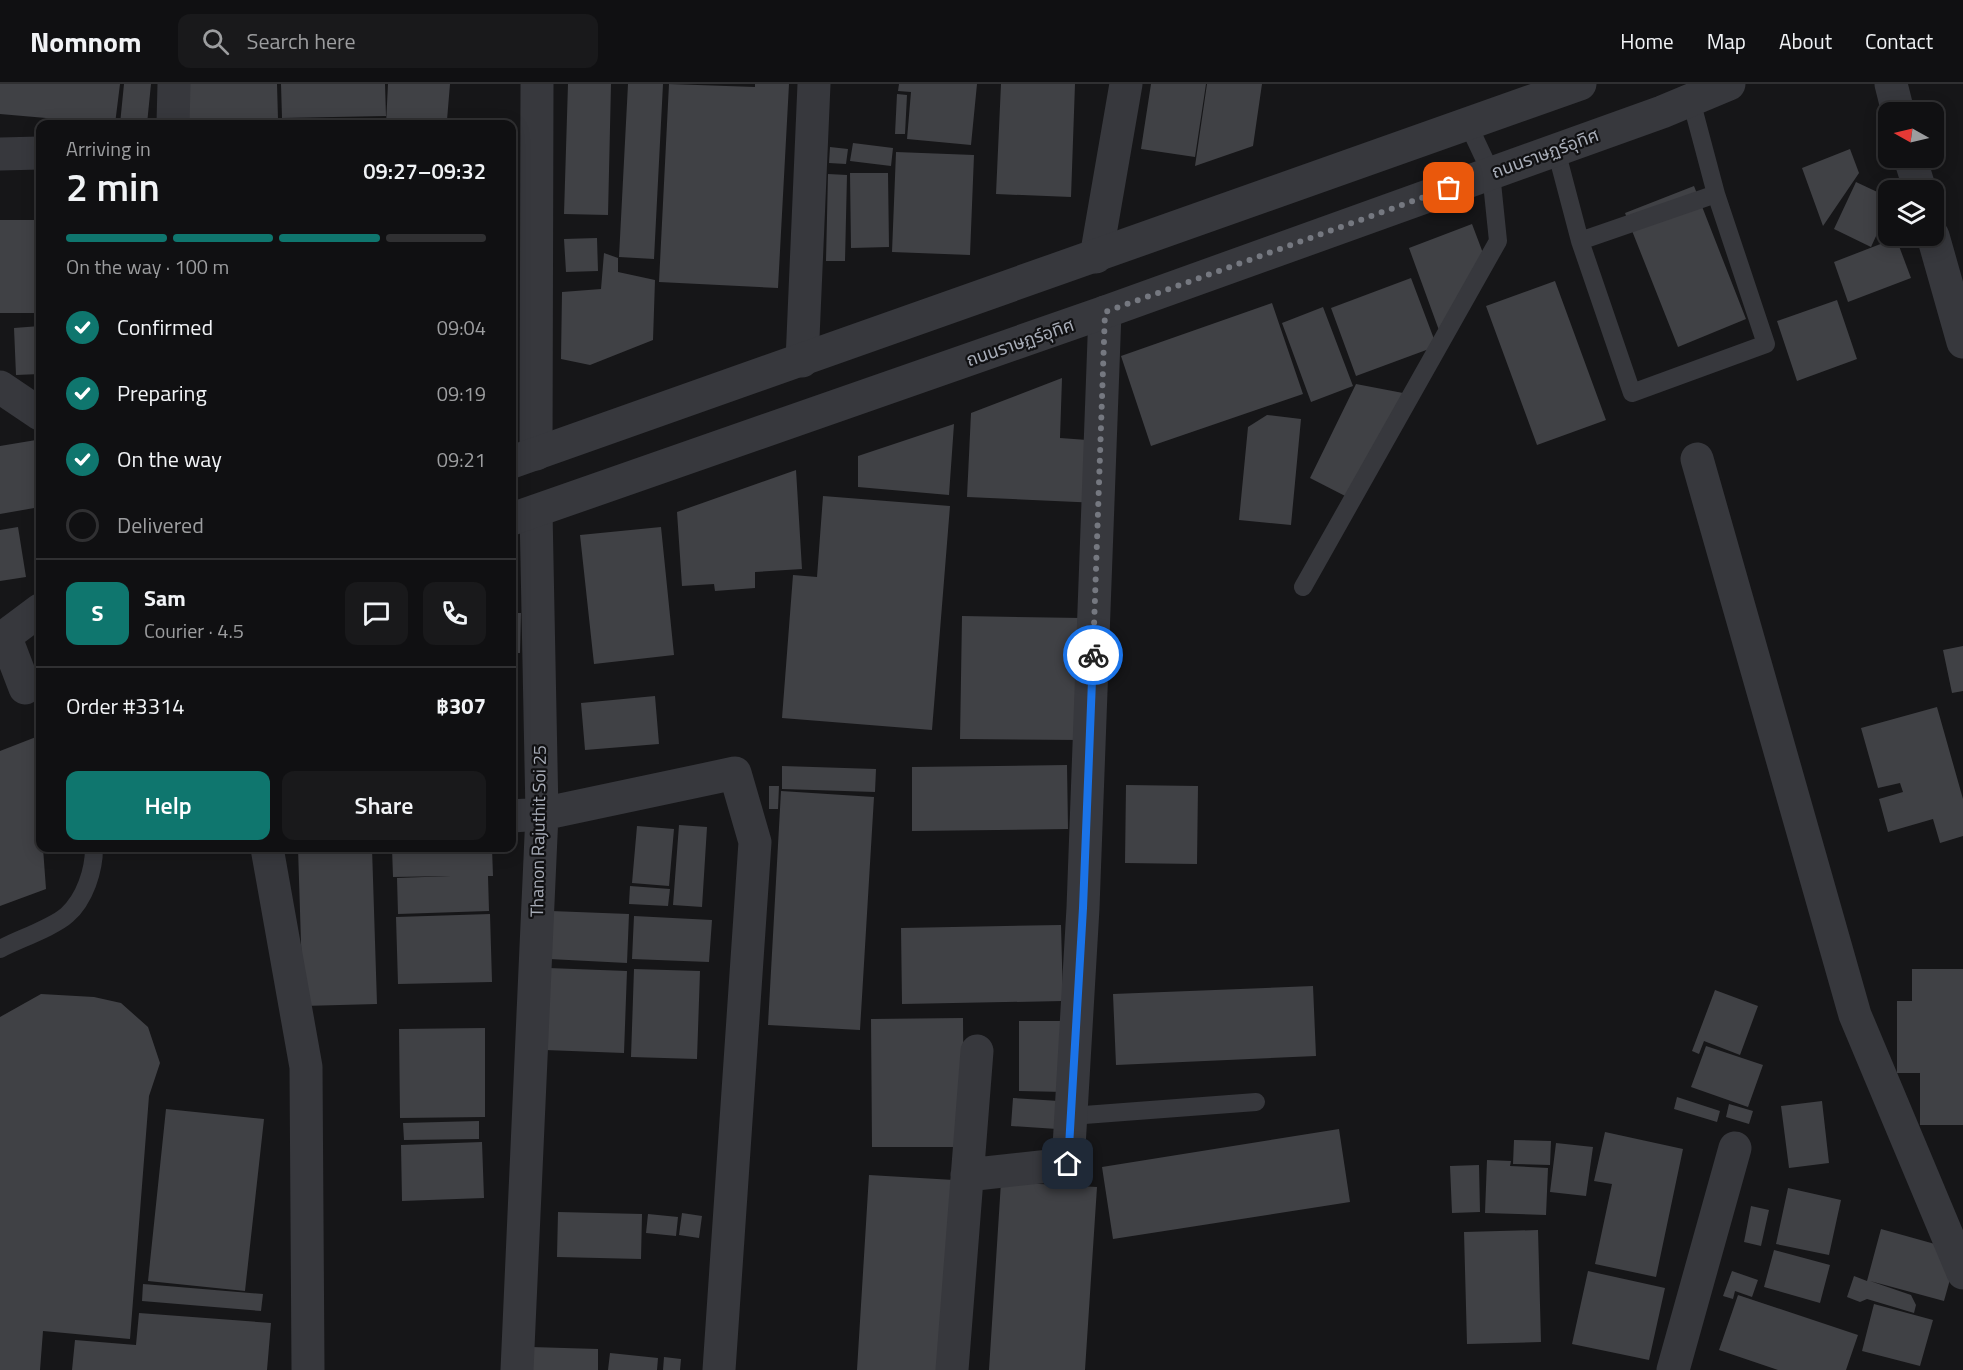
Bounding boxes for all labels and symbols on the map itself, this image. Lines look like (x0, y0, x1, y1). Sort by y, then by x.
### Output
north arrow (1878, 102, 1944, 168)
street label: ถนนราษฏร์อุทิศ (1487, 121, 1603, 185)
pin (1423, 162, 1474, 213)
street label: ถนนราษฏร์อุทิศ (962, 311, 1078, 373)
courier (1063, 625, 1123, 685)
street label: Thanon Rajuthit Soi 25 (523, 745, 553, 917)
pin (1042, 1138, 1093, 1189)

